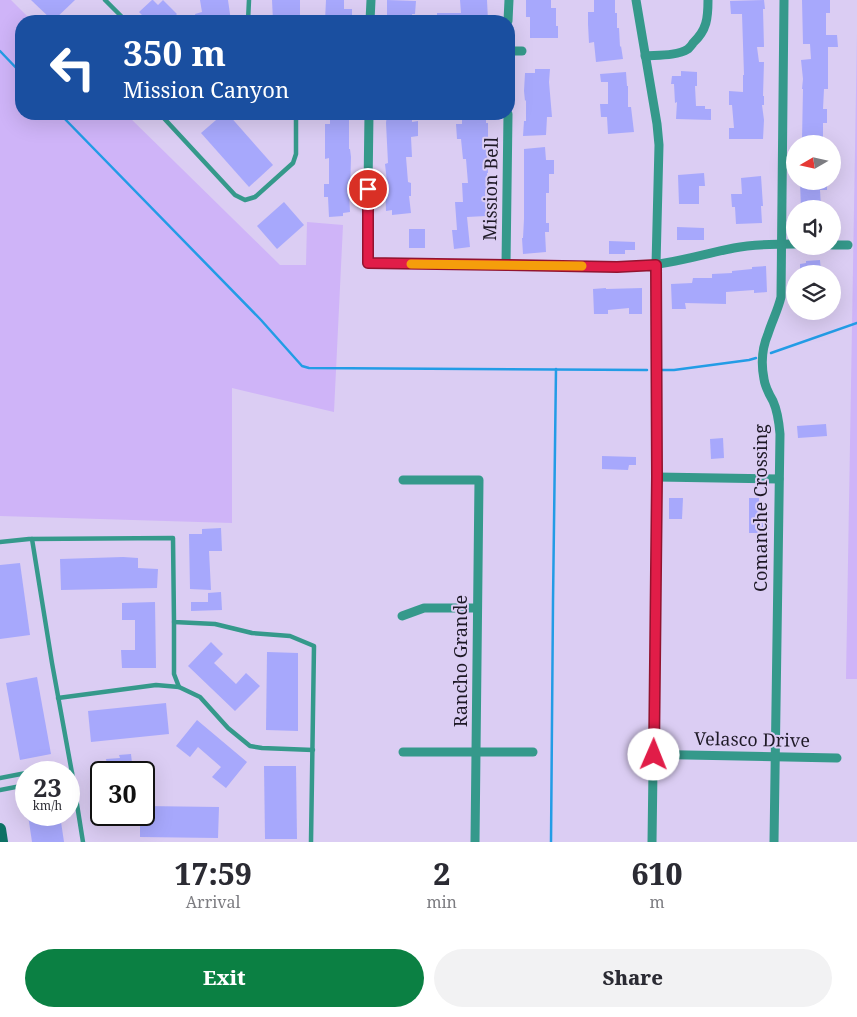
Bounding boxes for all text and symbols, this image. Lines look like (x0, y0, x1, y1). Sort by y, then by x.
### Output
text: 350 m (123, 29, 226, 76)
icon: left (40, 35, 105, 100)
text: Mission Canyon (123, 74, 289, 104)
north arrow (786, 135, 841, 190)
map controls (786, 135, 841, 320)
street label: Mission Bell (477, 136, 503, 241)
pin (347, 168, 389, 210)
icon: arrive (354, 175, 382, 203)
button: sound (786, 200, 841, 255)
button: layers (786, 265, 841, 320)
street label: Comanche Crossing (748, 424, 772, 592)
street label: Rancho Grande (448, 595, 472, 727)
street label: Velasco Drive (694, 726, 810, 752)
position arrow (627, 728, 679, 780)
speed limit sign: 30 (90, 761, 155, 826)
text: 23 (33, 770, 62, 804)
text: km/h (33, 797, 62, 814)
text: 17:59 (175, 853, 252, 894)
text: 2 (433, 853, 450, 894)
text: 610 (631, 853, 682, 894)
text: Arrival (186, 891, 241, 913)
text: min (426, 891, 457, 913)
text: m (649, 891, 665, 913)
button: Exit (25, 949, 424, 1007)
button: Share (434, 949, 832, 1007)

